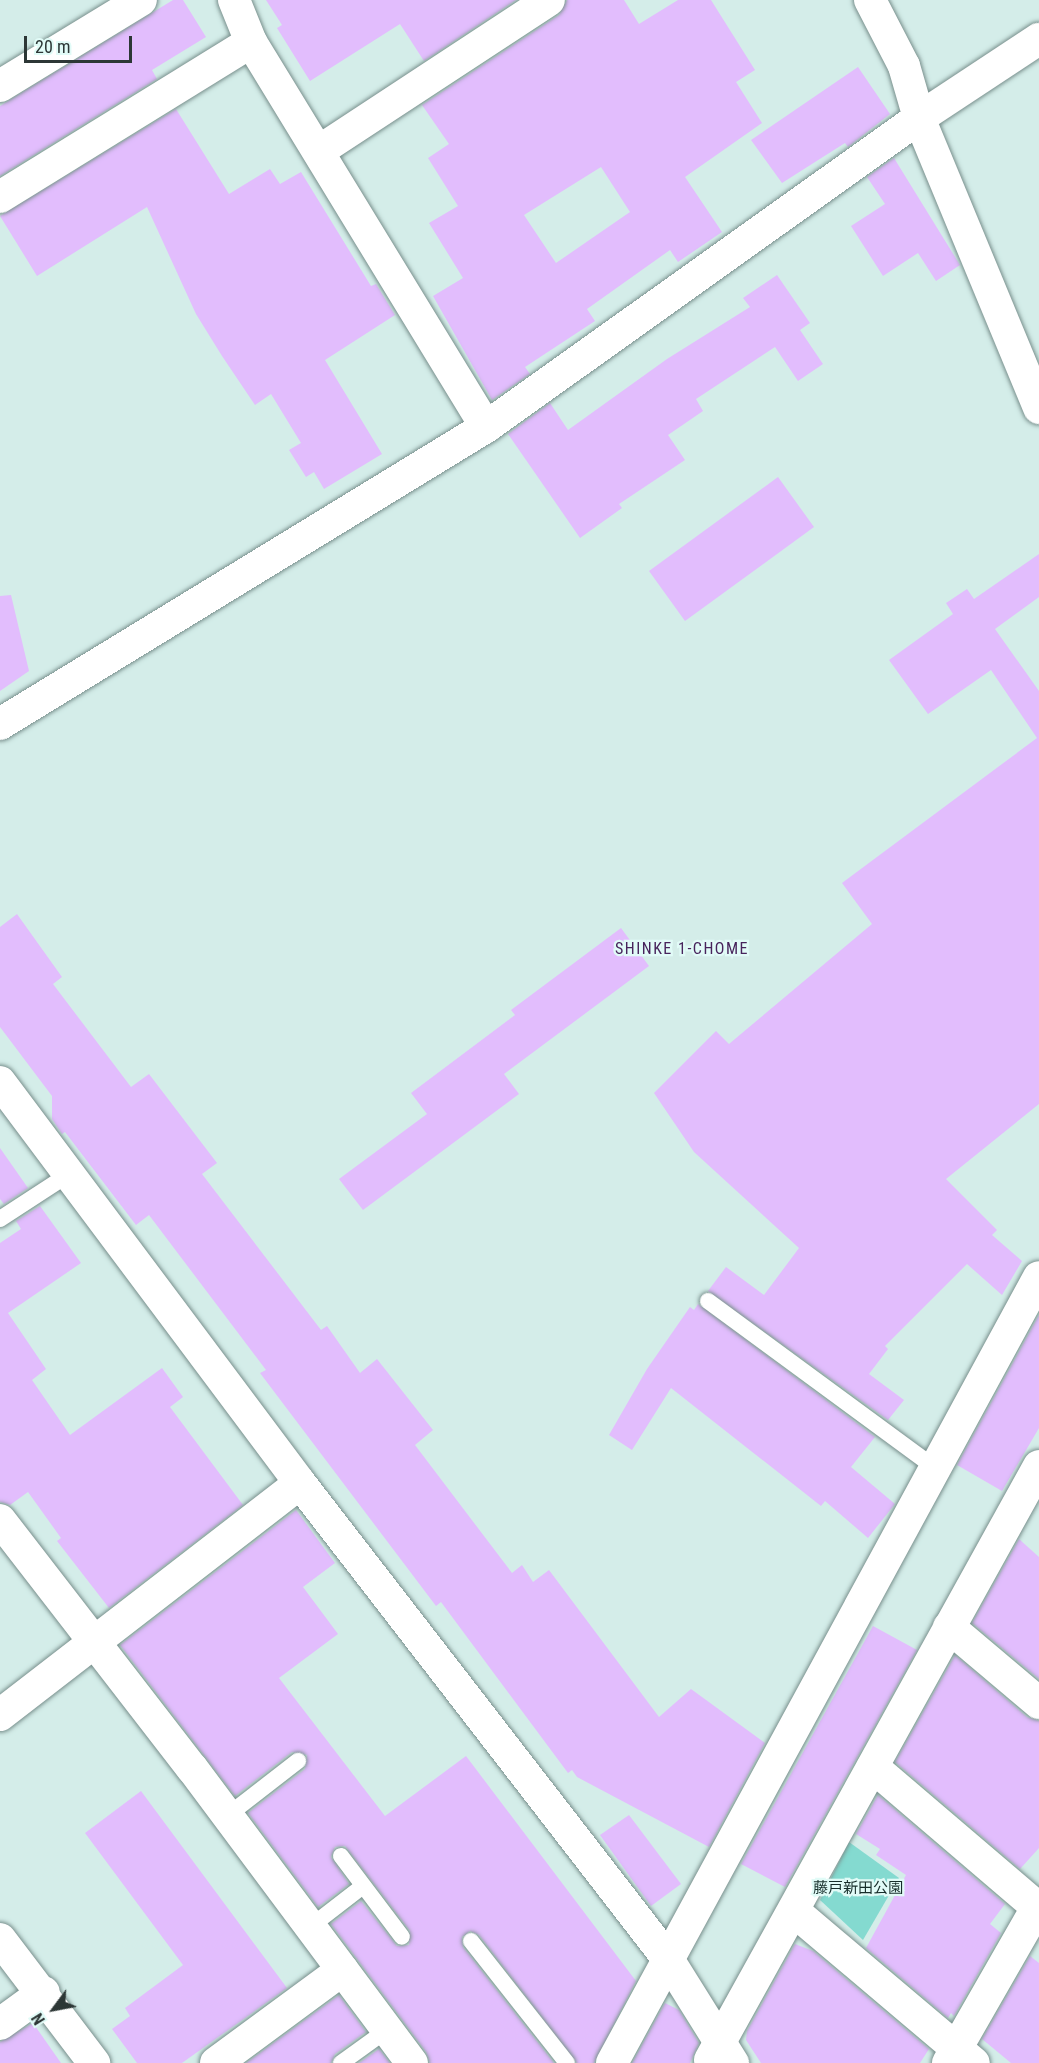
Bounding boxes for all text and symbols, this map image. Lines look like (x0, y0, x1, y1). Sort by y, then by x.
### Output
scale bar (27, 24, 135, 62)
text: 20 m (35, 36, 70, 57)
district label: SHINKE 1-CHOME (615, 939, 749, 959)
park label: 藤戸新田公園 (813, 1880, 903, 1898)
north arrow (24, 1979, 84, 2039)
text: N (28, 2010, 49, 2028)

